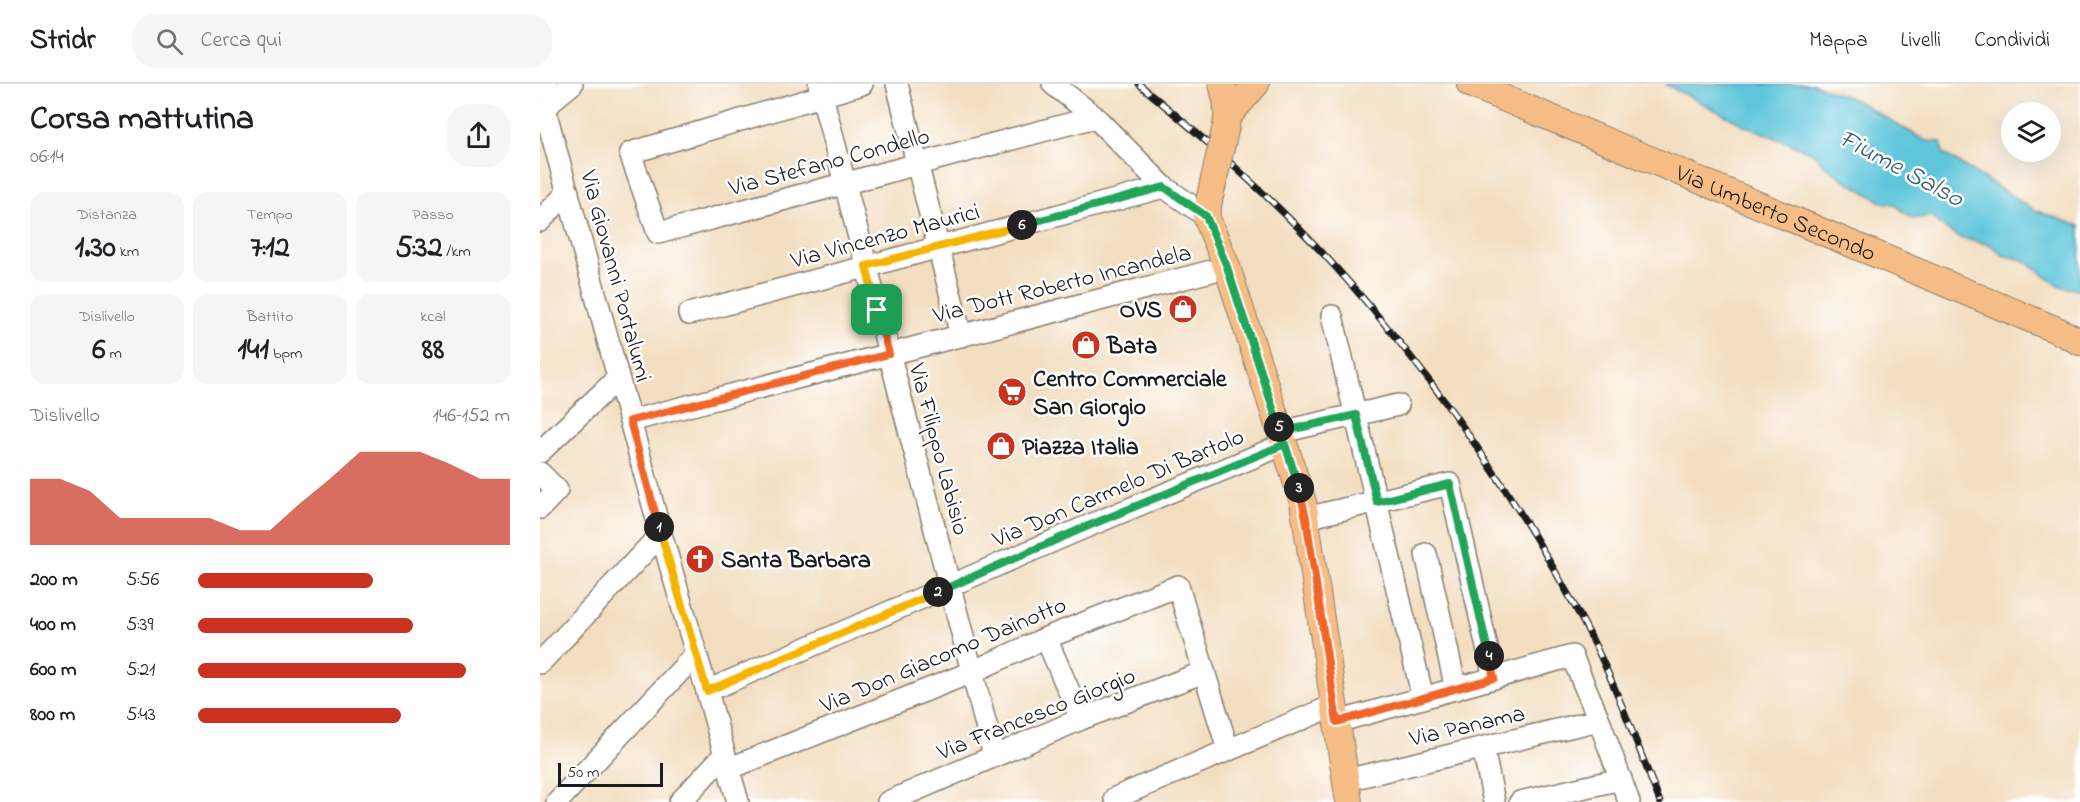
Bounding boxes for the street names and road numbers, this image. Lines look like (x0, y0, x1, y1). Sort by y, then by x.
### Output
street label: Via Stefano Condello (724, 120, 934, 207)
street label: Via Umberto Secondo (1669, 157, 1881, 272)
street label: Via Giovanni Portalumi (569, 166, 660, 386)
street label: Via Vincenzo Maurici (786, 195, 984, 280)
street label: Via Dott Roberto Incandela (929, 236, 1195, 335)
street label: Via Filippo Labisio (898, 359, 977, 539)
street label: Via Don Carmelo Di Bartolo (987, 420, 1250, 559)
street label: Via Don Giacomo Dainotto (815, 589, 1072, 724)
street label: Via Francesco Giorgio (932, 660, 1141, 771)
street label: Via Panama (1405, 697, 1529, 758)

